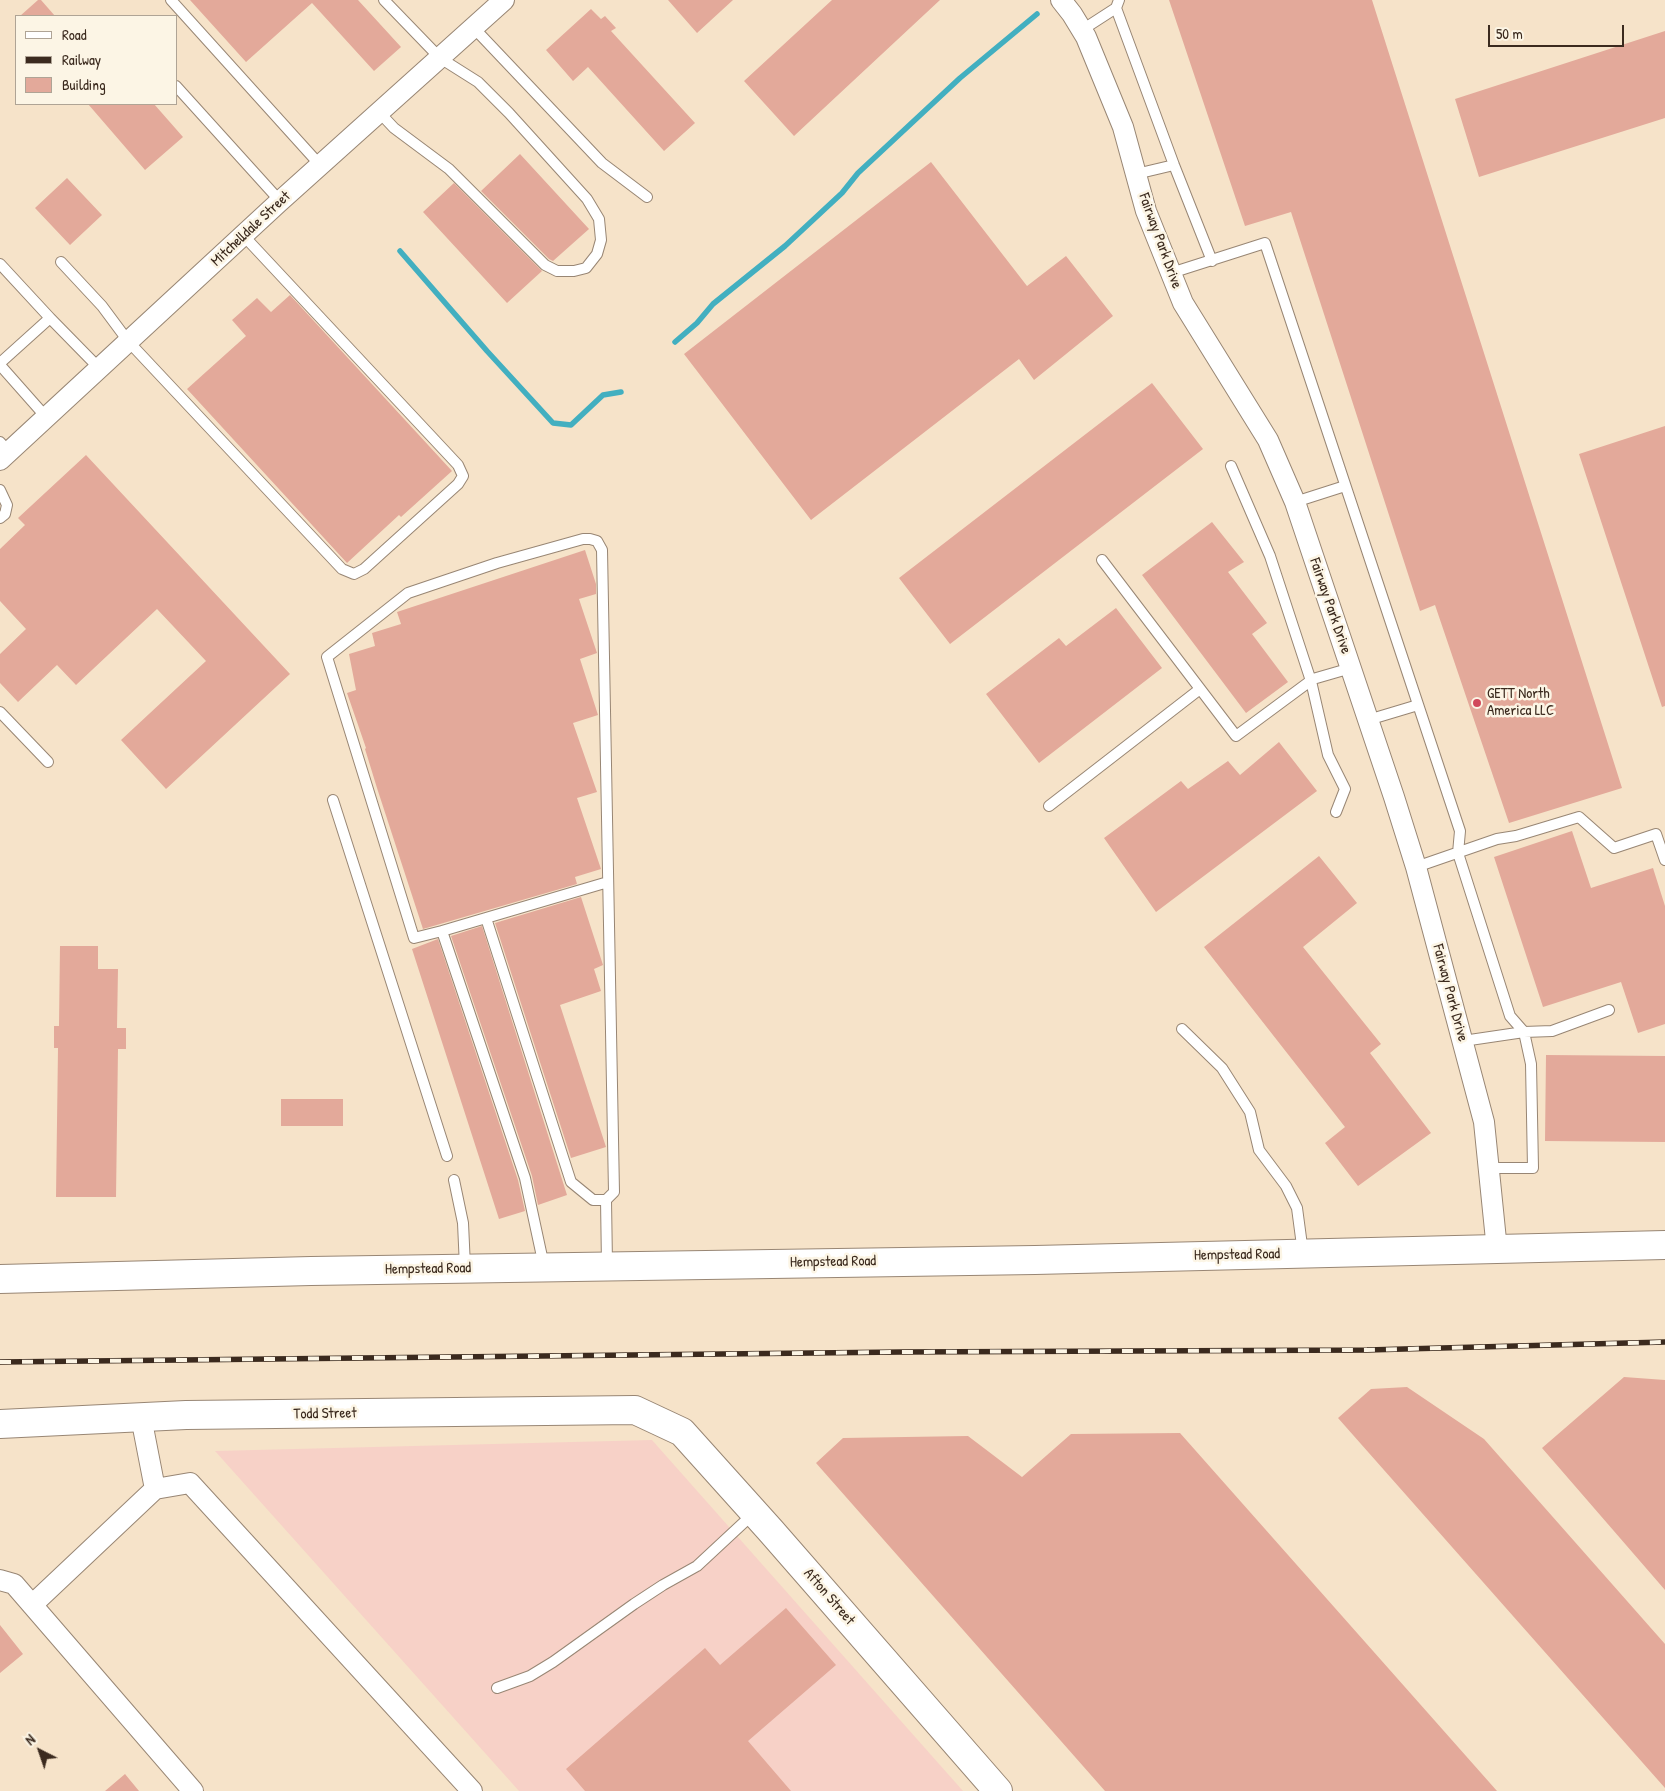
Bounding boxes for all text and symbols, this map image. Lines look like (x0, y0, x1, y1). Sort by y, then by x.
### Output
legend (15, 15, 178, 105)
scale bar (1490, 15, 1626, 47)
text: 50 m (1496, 23, 1523, 44)
text: Road (62, 24, 87, 45)
text: Railway (62, 49, 101, 70)
text: Building (62, 74, 106, 95)
street label: Mitchelldale Street (208, 188, 294, 270)
street label: Fairway Park Drive (1134, 191, 1186, 291)
street label: Fairway Park Drive (1305, 556, 1355, 656)
place label: GETT North America LLC (1487, 685, 1554, 720)
marker: GETT North America LLC (1471, 697, 1483, 709)
street label: Fairway Park Drive (1428, 942, 1472, 1044)
street label: Hempstead Road (1194, 1245, 1280, 1265)
street label: Hempstead Road (790, 1252, 876, 1272)
street label: Hempstead Road (385, 1259, 471, 1279)
street label: Todd Street (293, 1404, 357, 1424)
street label: Afton Street (800, 1565, 858, 1629)
north arrow (15, 1726, 65, 1776)
text: N (21, 1730, 39, 1749)

